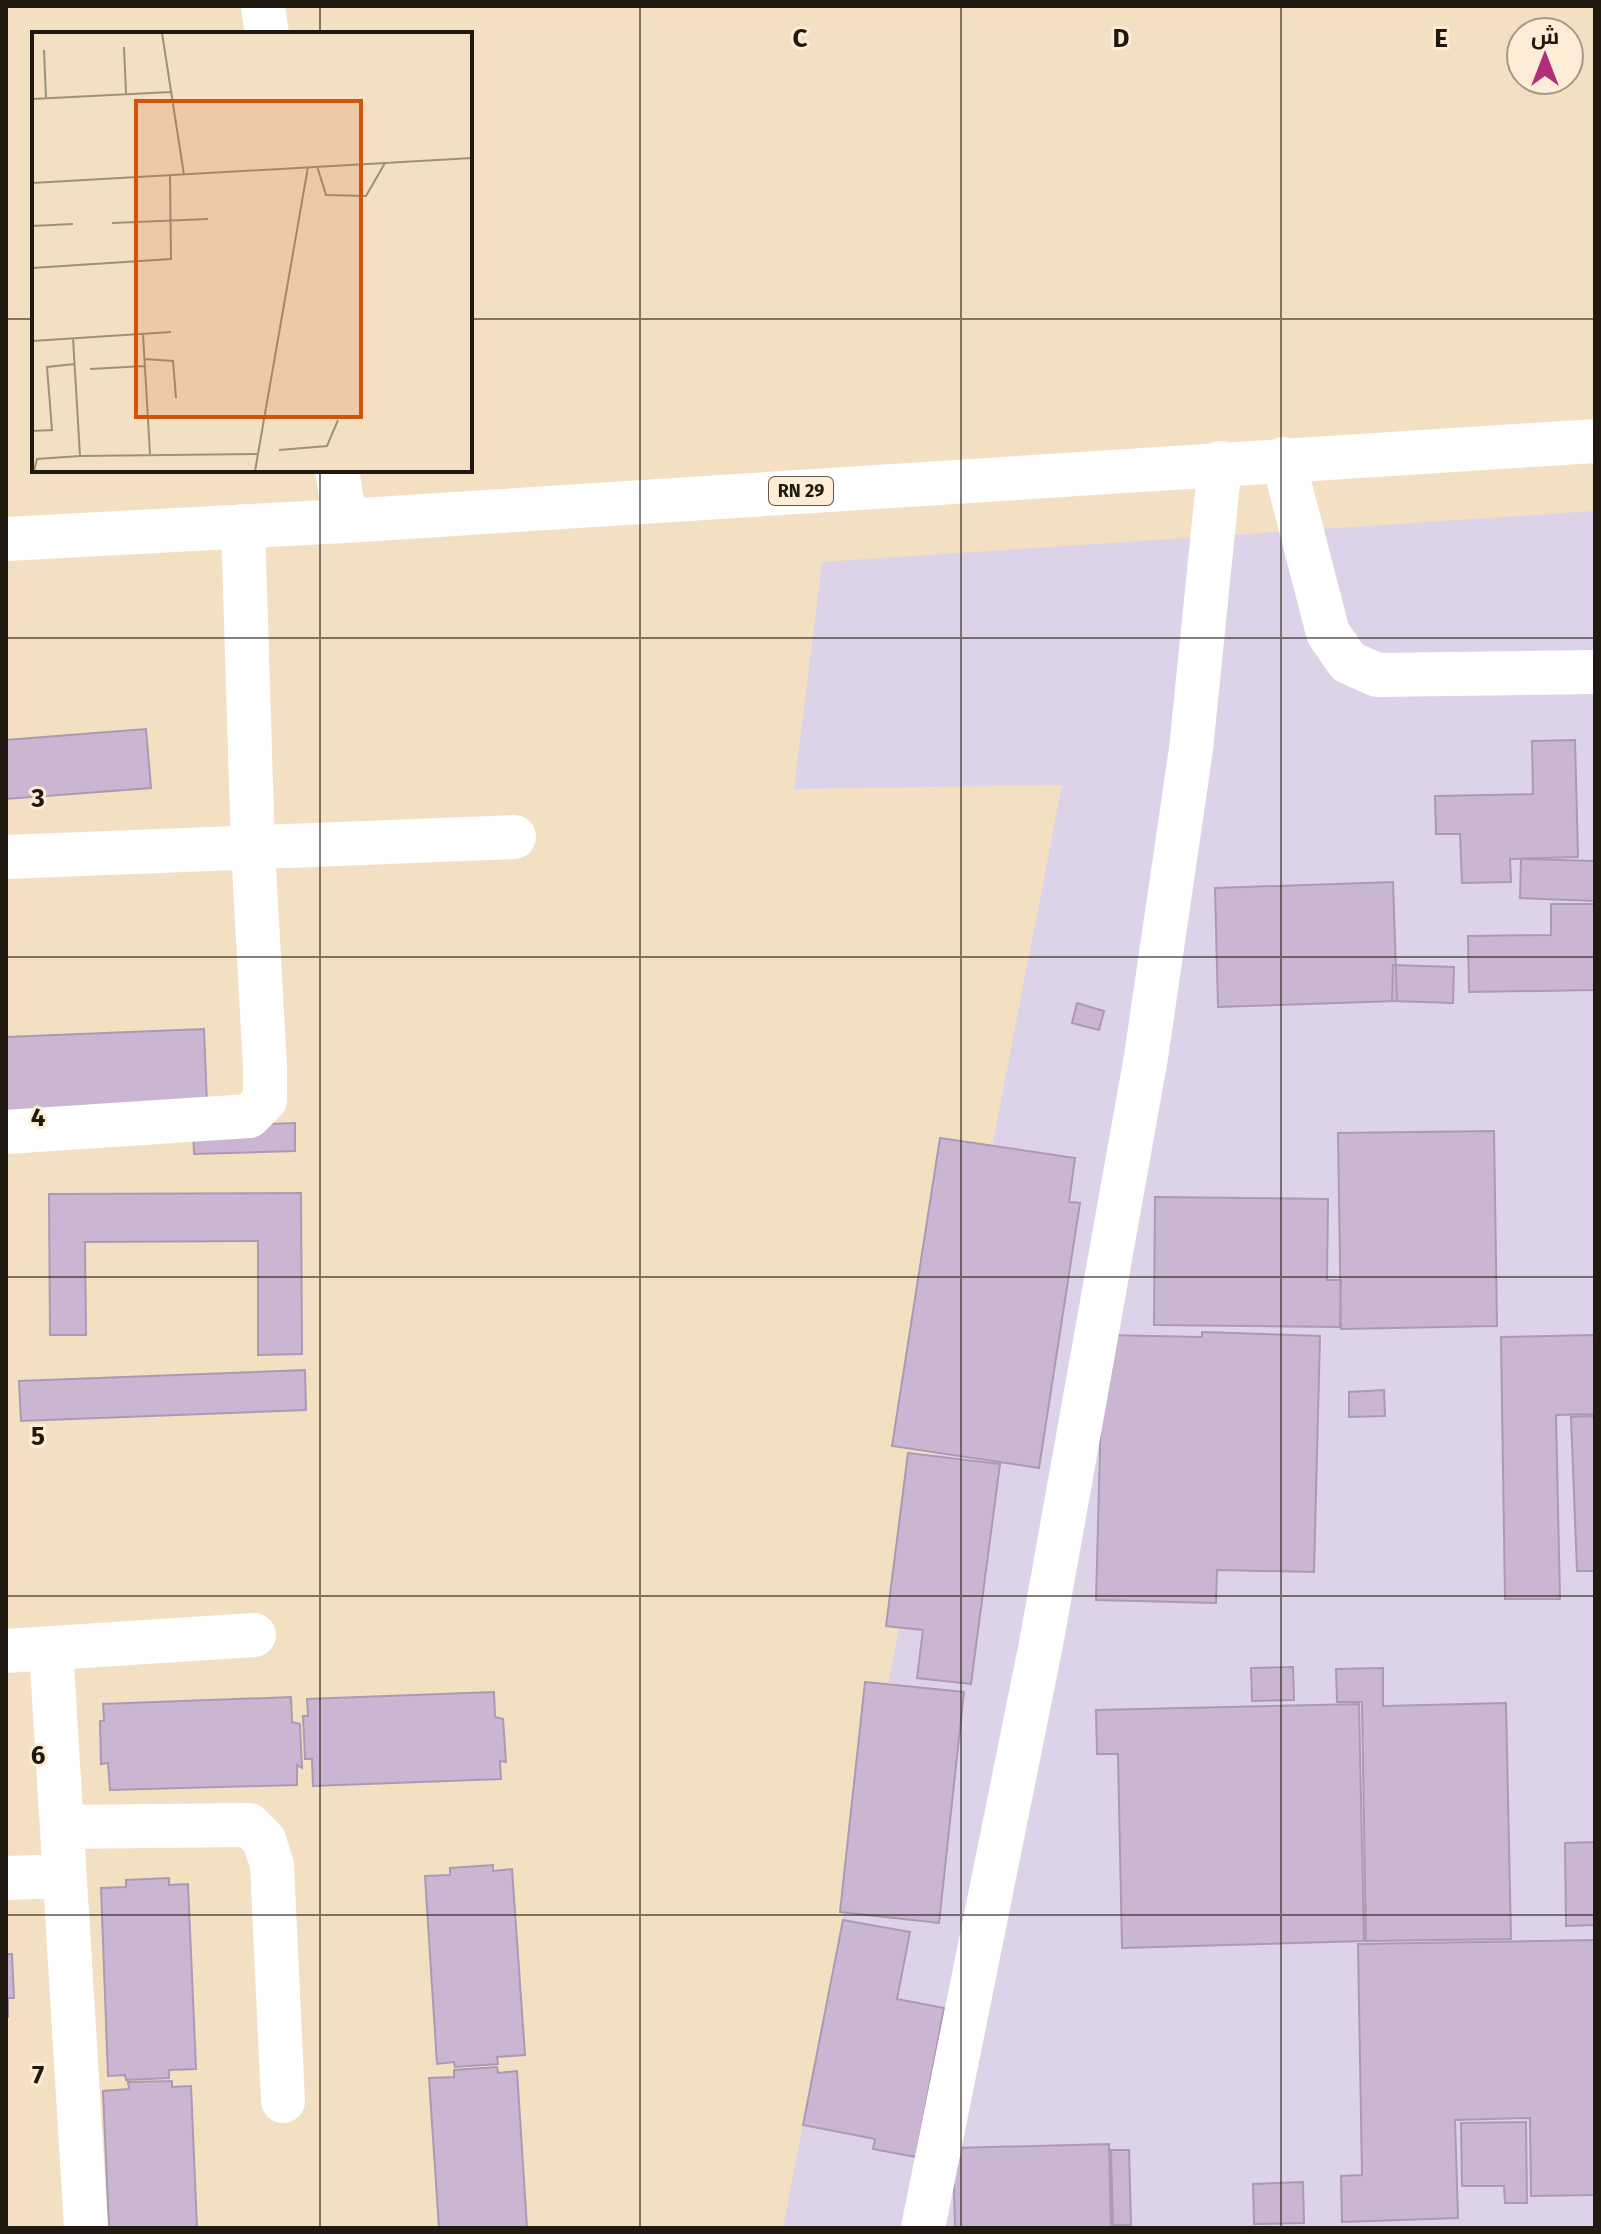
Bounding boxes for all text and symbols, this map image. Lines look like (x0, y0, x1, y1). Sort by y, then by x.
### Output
north arrow (1505, 16, 1585, 96)
text: C (793, 23, 808, 54)
text: D (1113, 23, 1130, 54)
text: E (1434, 23, 1448, 54)
text: ش (1531, 23, 1559, 50)
inset map (32, 32, 472, 472)
road number: RN 29 (769, 477, 833, 505)
text: 3 (30, 783, 45, 814)
text: 4 (31, 1102, 46, 1133)
text: 5 (31, 1421, 45, 1452)
text: 6 (31, 1740, 46, 1771)
text: 7 (32, 2060, 44, 2091)

